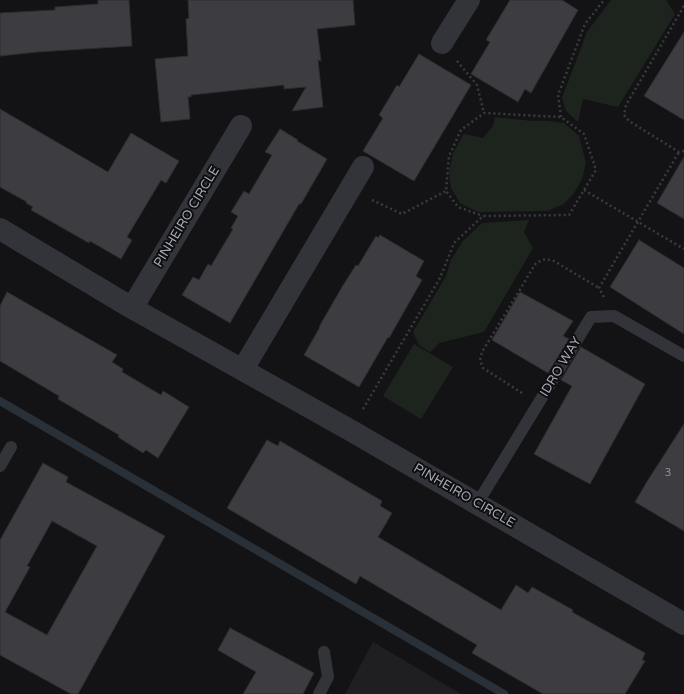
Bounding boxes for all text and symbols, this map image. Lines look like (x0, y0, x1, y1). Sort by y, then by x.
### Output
street label: PINHEIRO CIRCLE (151, 164, 223, 270)
street label: IDRO WAY (537, 334, 585, 400)
street label: PINHEIRO CIRCLE (410, 461, 518, 531)
house number: 3 (665, 466, 671, 480)

